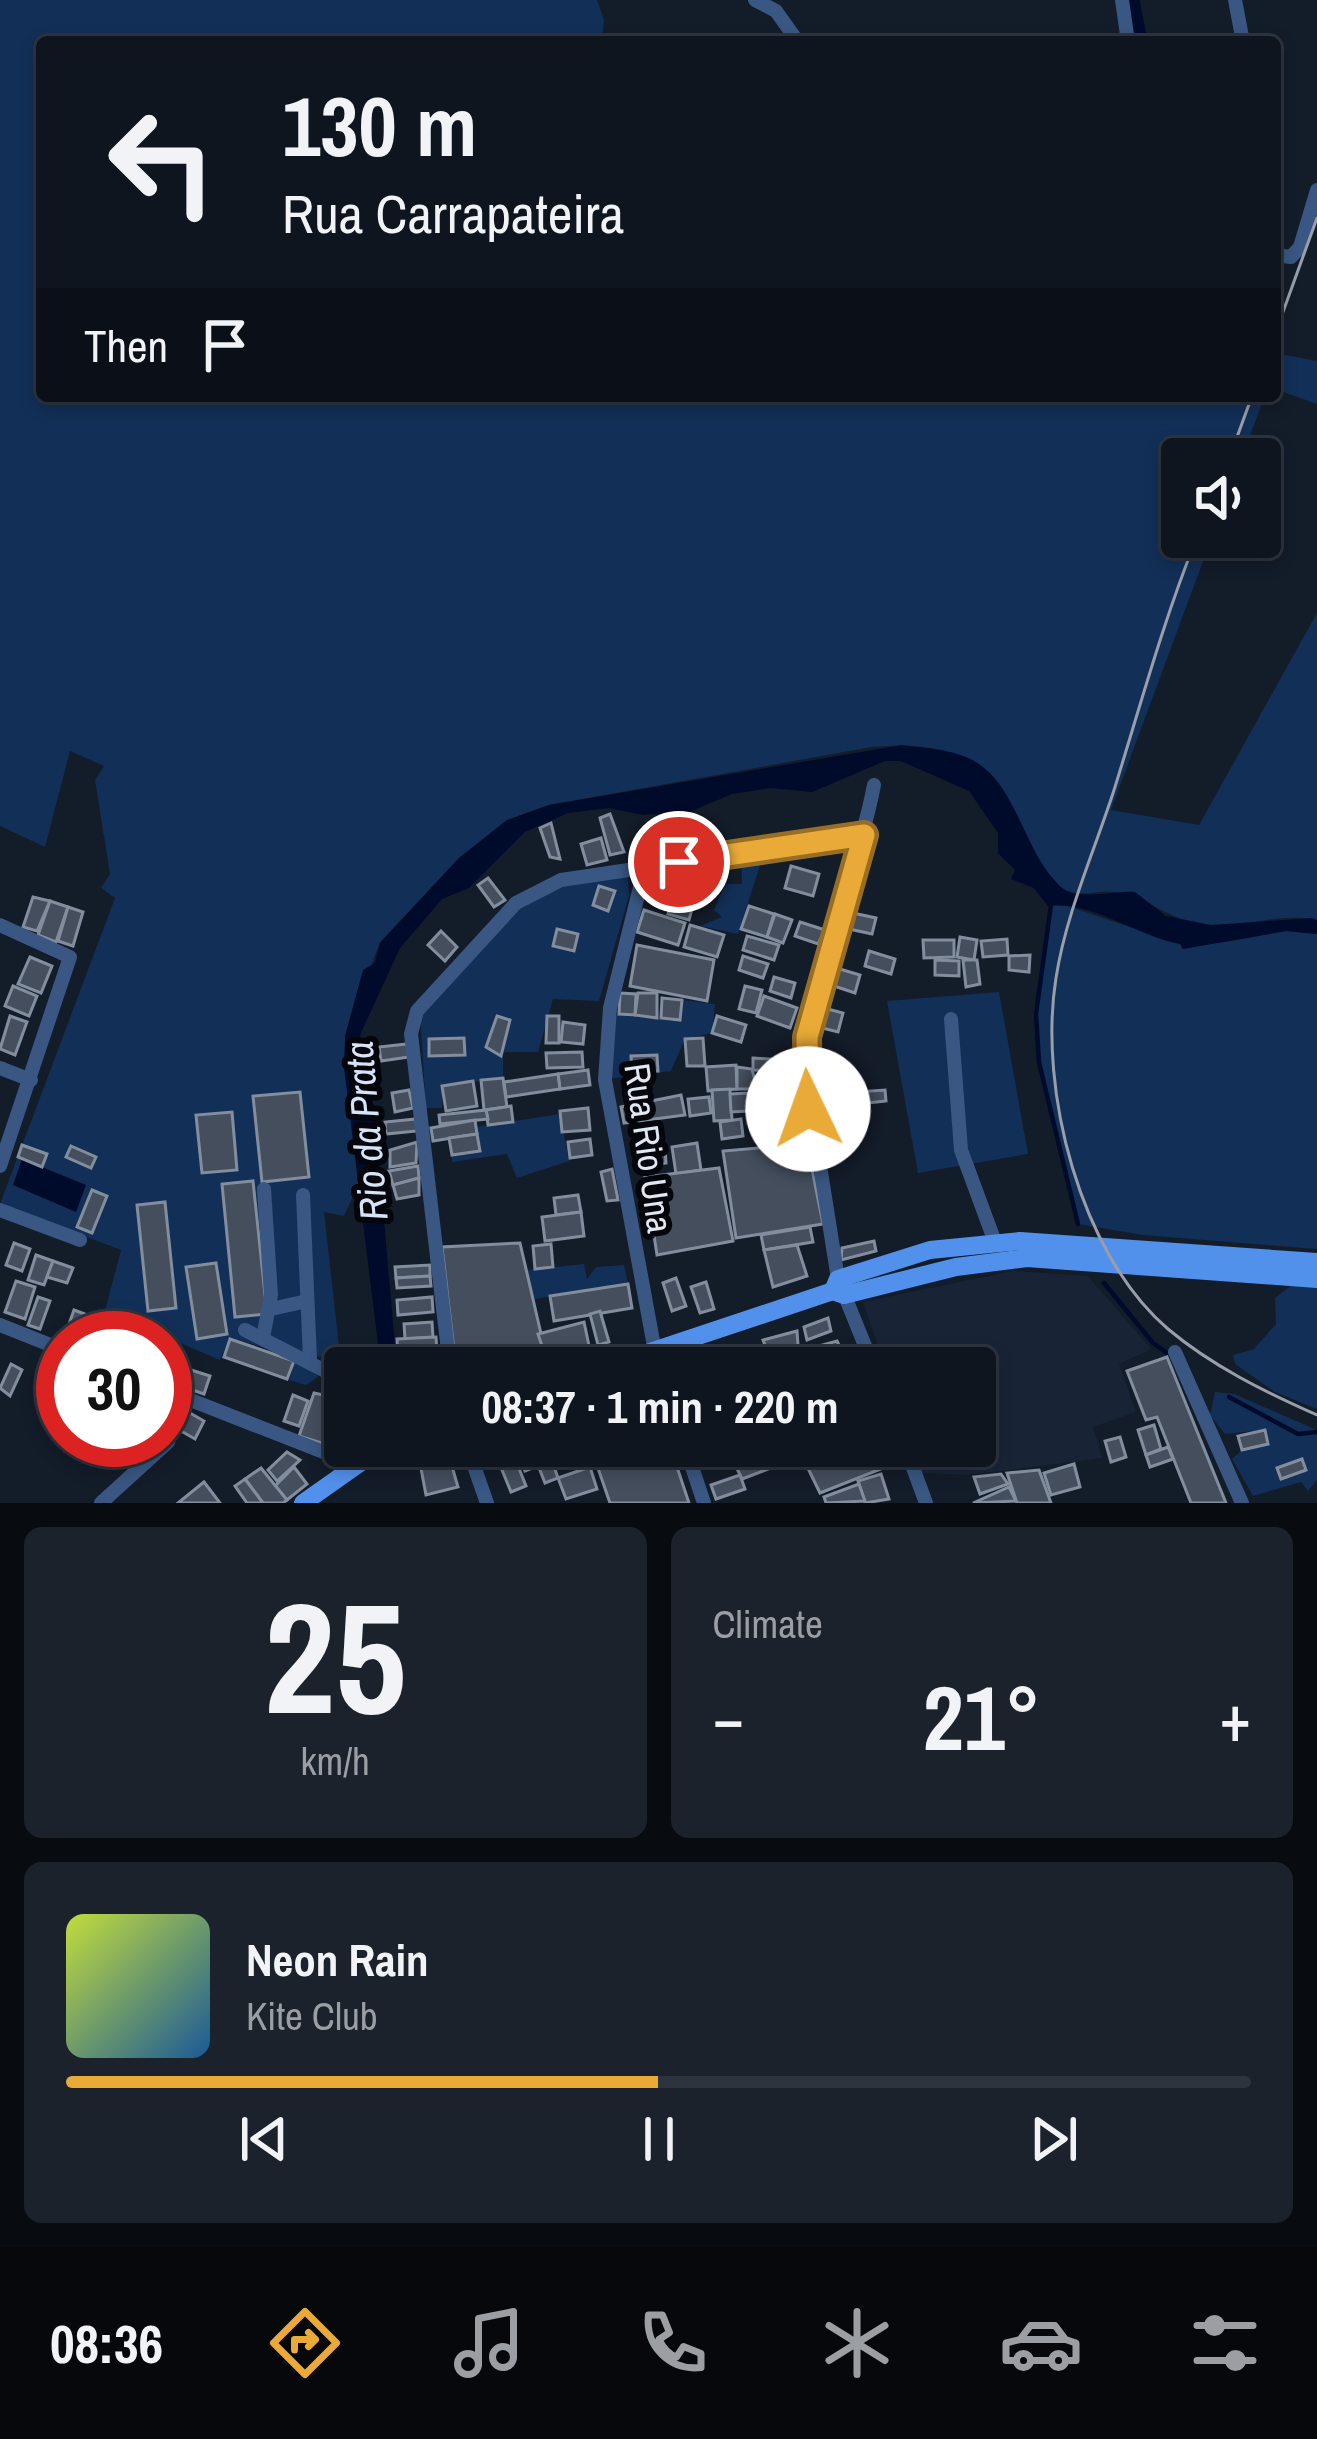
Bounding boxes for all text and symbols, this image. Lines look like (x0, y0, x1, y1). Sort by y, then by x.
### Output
text: 130 m (282, 69, 477, 182)
icon: left (84, 84, 240, 240)
text: Rua Carrapateira (282, 177, 624, 250)
icon: arrive (192, 312, 258, 378)
text: Then (84, 315, 168, 376)
map controls (1161, 438, 1281, 558)
button: sound (1161, 438, 1281, 558)
pin (628, 811, 730, 913)
icon: arrive (646, 829, 712, 895)
water label: Rio da Prata (332, 1039, 400, 1223)
position arrow (745, 1046, 871, 1172)
street label: Rua Rio Una (613, 1060, 685, 1236)
speed limit sign: 30 (36, 1311, 192, 1467)
text: 08:37 · 1 min · 220 m (482, 1376, 838, 1437)
text: 25 (264, 1552, 406, 1762)
text: Climate (713, 1598, 823, 1650)
text: 21° (923, 1657, 1041, 1778)
text: − (713, 1673, 744, 1762)
text: + (1219, 1673, 1251, 1762)
text: km/h (301, 1735, 370, 1787)
text: Neon Rain (246, 1929, 428, 1990)
text: Kite Club (246, 1990, 378, 2042)
icon: previous (231, 2106, 297, 2172)
icon: pause (626, 2106, 692, 2172)
icon: next (1021, 2106, 1087, 2172)
icon: directions (263, 2301, 347, 2385)
icon: music (447, 2301, 531, 2385)
icon: phone (631, 2301, 715, 2385)
icon: climate (815, 2301, 899, 2385)
icon: car (999, 2301, 1083, 2385)
icon: filters (1183, 2301, 1267, 2385)
text: 08:36 (50, 2307, 163, 2380)

